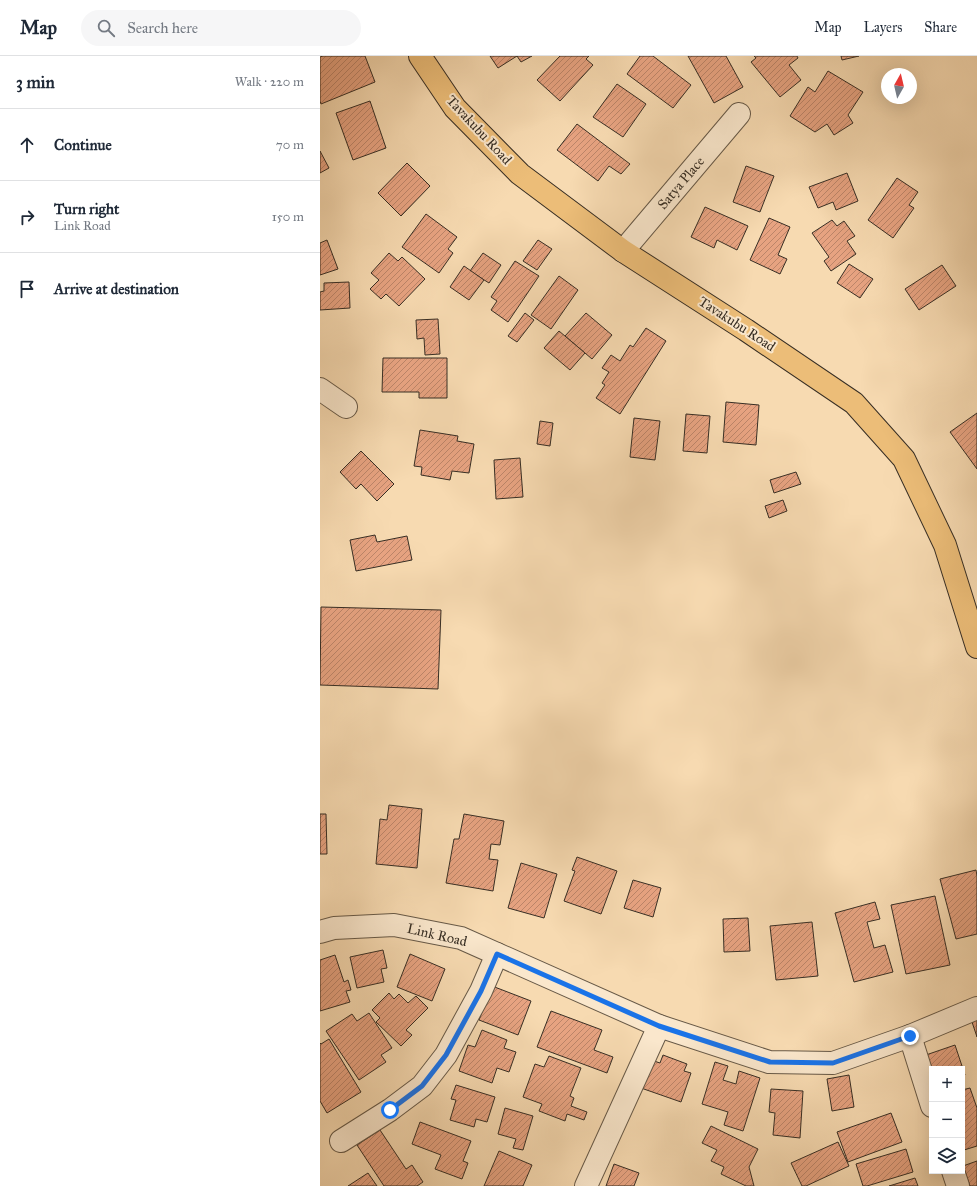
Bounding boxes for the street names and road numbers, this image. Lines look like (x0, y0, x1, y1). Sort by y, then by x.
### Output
street label: Tavakubu Road (443, 92, 515, 168)
street label: Satya Place (654, 153, 708, 213)
street label: Tavakubu Road (695, 293, 779, 355)
street label: Link Road (405, 920, 469, 950)

